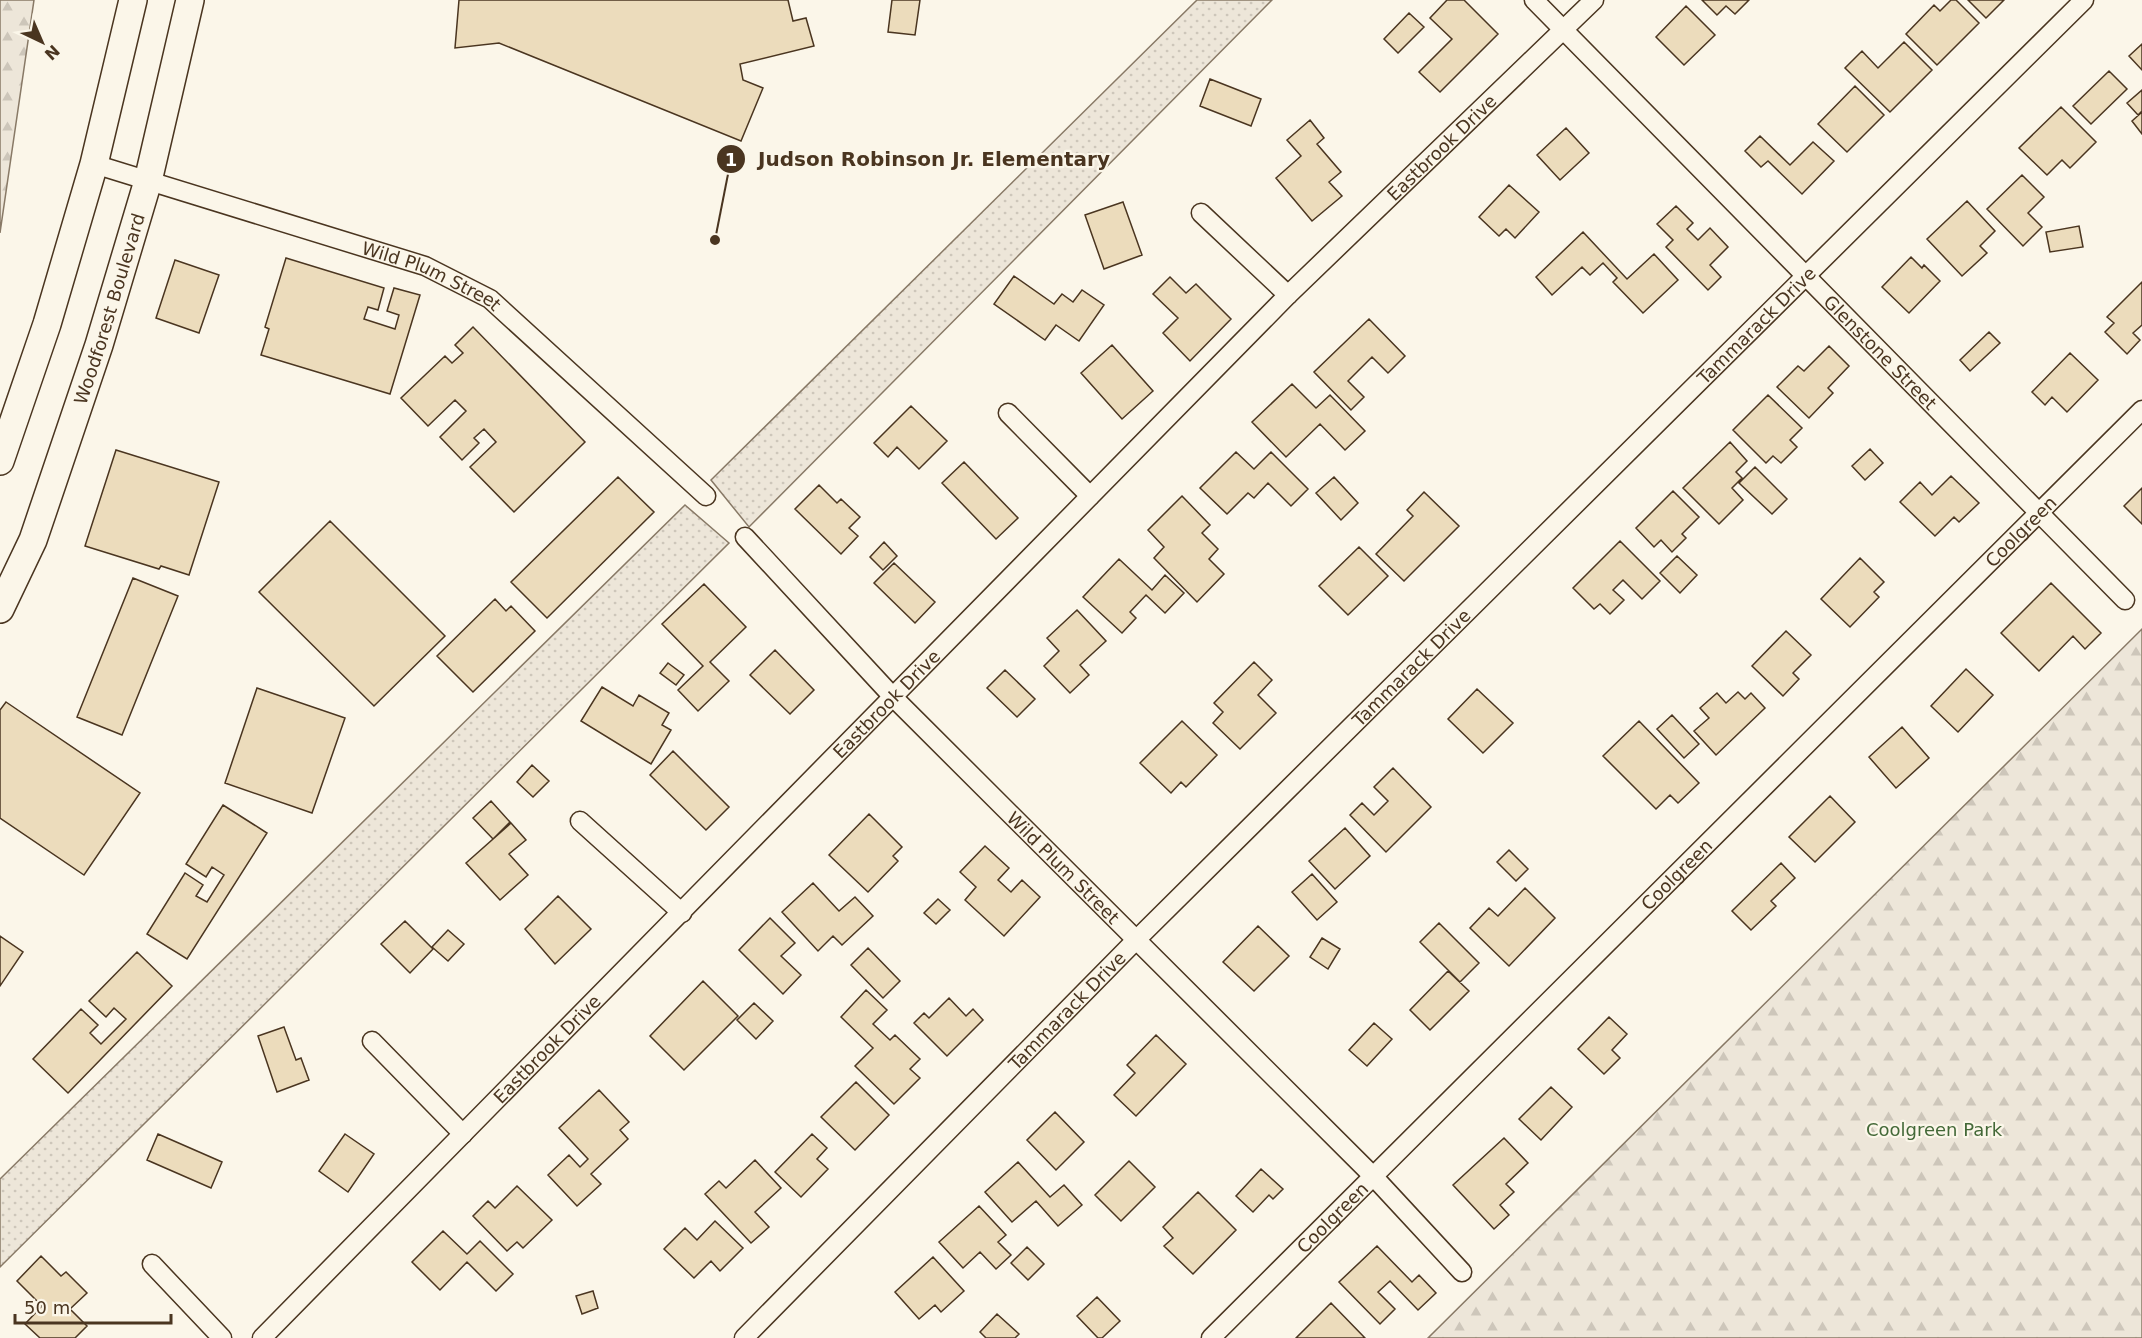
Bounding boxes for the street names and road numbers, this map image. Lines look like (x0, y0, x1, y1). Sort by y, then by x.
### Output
street label: Eastbrook Drive (1382, 90, 1500, 205)
street label: Woodforest Boulevard (69, 211, 148, 407)
street label: Wild Plum Street (359, 237, 506, 315)
street label: Tammarack Drive (1692, 262, 1820, 389)
street label: Glenstone Street (1820, 290, 1941, 413)
street label: Coolgreen (1981, 491, 2060, 571)
street label: Tammarack Drive (1347, 604, 1474, 731)
street label: Eastbrook Drive (828, 645, 944, 762)
street label: Wild Plum Street (1003, 807, 1124, 928)
street label: Coolgreen (1636, 834, 1716, 914)
street label: Tammarack Drive (1003, 947, 1130, 1075)
street label: Eastbrook Drive (489, 990, 605, 1107)
street label: Coolgreen (1292, 1177, 1372, 1257)

